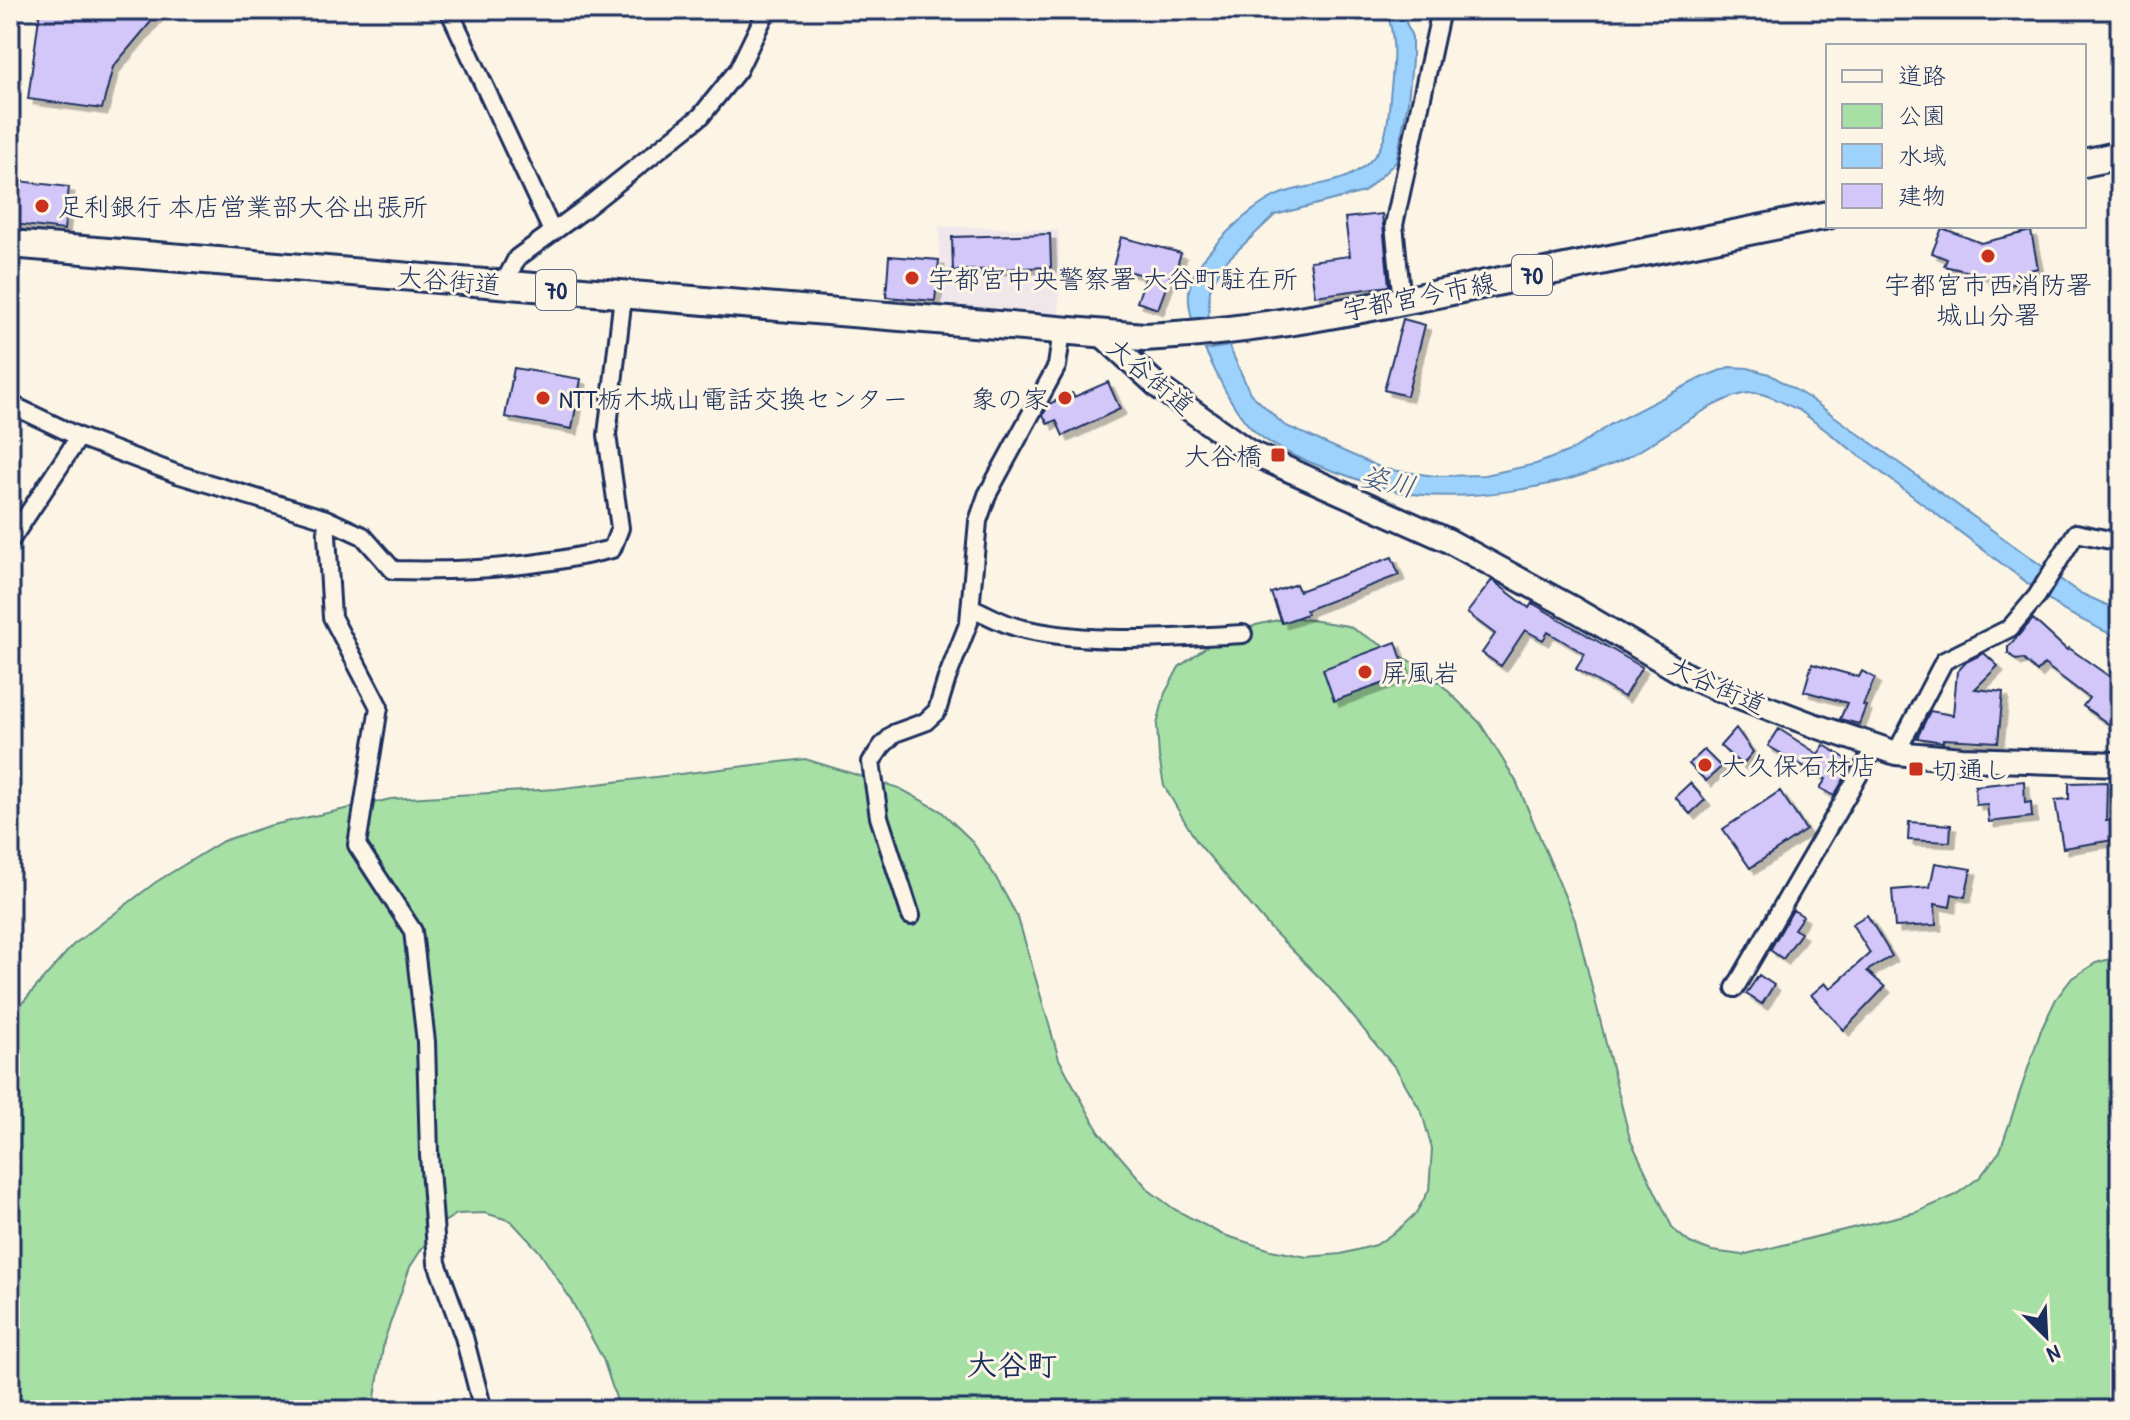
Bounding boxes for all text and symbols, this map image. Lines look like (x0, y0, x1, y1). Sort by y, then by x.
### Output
legend (1826, 44, 2086, 228)
text: 道路 (1898, 59, 1946, 91)
text: 公園 (1898, 99, 1946, 131)
text: 水域 (1898, 139, 1946, 171)
text: 建物 (1898, 179, 1946, 211)
place label: 足利銀行 本店営業部大谷出張所 (58, 189, 428, 224)
marker: 足利銀行 本店営業部大谷出張所 (33, 197, 51, 215)
marker: 宇都宮市西消防署 城山分署 (1979, 247, 1997, 265)
road number: 70 (1512, 255, 1552, 295)
street label: 大谷街道 (396, 258, 502, 302)
place label: 宇都宮中央警察署 大谷町駐在所 (928, 261, 1298, 296)
street label: 宇都宮今市線 (1339, 264, 1499, 328)
place label: 宇都宮市西消防署 城山分署 (1884, 267, 2092, 332)
marker: 宇都宮中央警察署 大谷町駐在所 (903, 269, 921, 287)
road number: 70 (536, 270, 576, 310)
street label: 大谷街道 (1100, 329, 1202, 423)
place label: NTT栃木城山電話交換センター (559, 381, 908, 416)
place label: 象の家 (971, 381, 1049, 416)
marker: NTT栃木城山電話交換センター (534, 389, 552, 407)
marker: 象の家 (1056, 389, 1074, 407)
place label: 大谷橋 (1184, 438, 1262, 473)
marker: 大谷橋 (1269, 446, 1287, 464)
water label: 姿川 (1356, 456, 1420, 506)
street label: 大谷街道 (1662, 648, 1772, 722)
place label: 屏風岩 (1381, 655, 1459, 690)
marker: 屏風岩 (1356, 663, 1374, 681)
place label: 大久保石材店 (1721, 748, 1877, 783)
place label: 切通し (1932, 752, 2010, 787)
marker: 大久保石材店 (1696, 756, 1714, 774)
marker: 切通し (1907, 760, 1925, 778)
north arrow (2006, 1296, 2086, 1376)
text: N (2042, 1338, 2066, 1370)
district label: 大谷町 (967, 1344, 1057, 1384)

